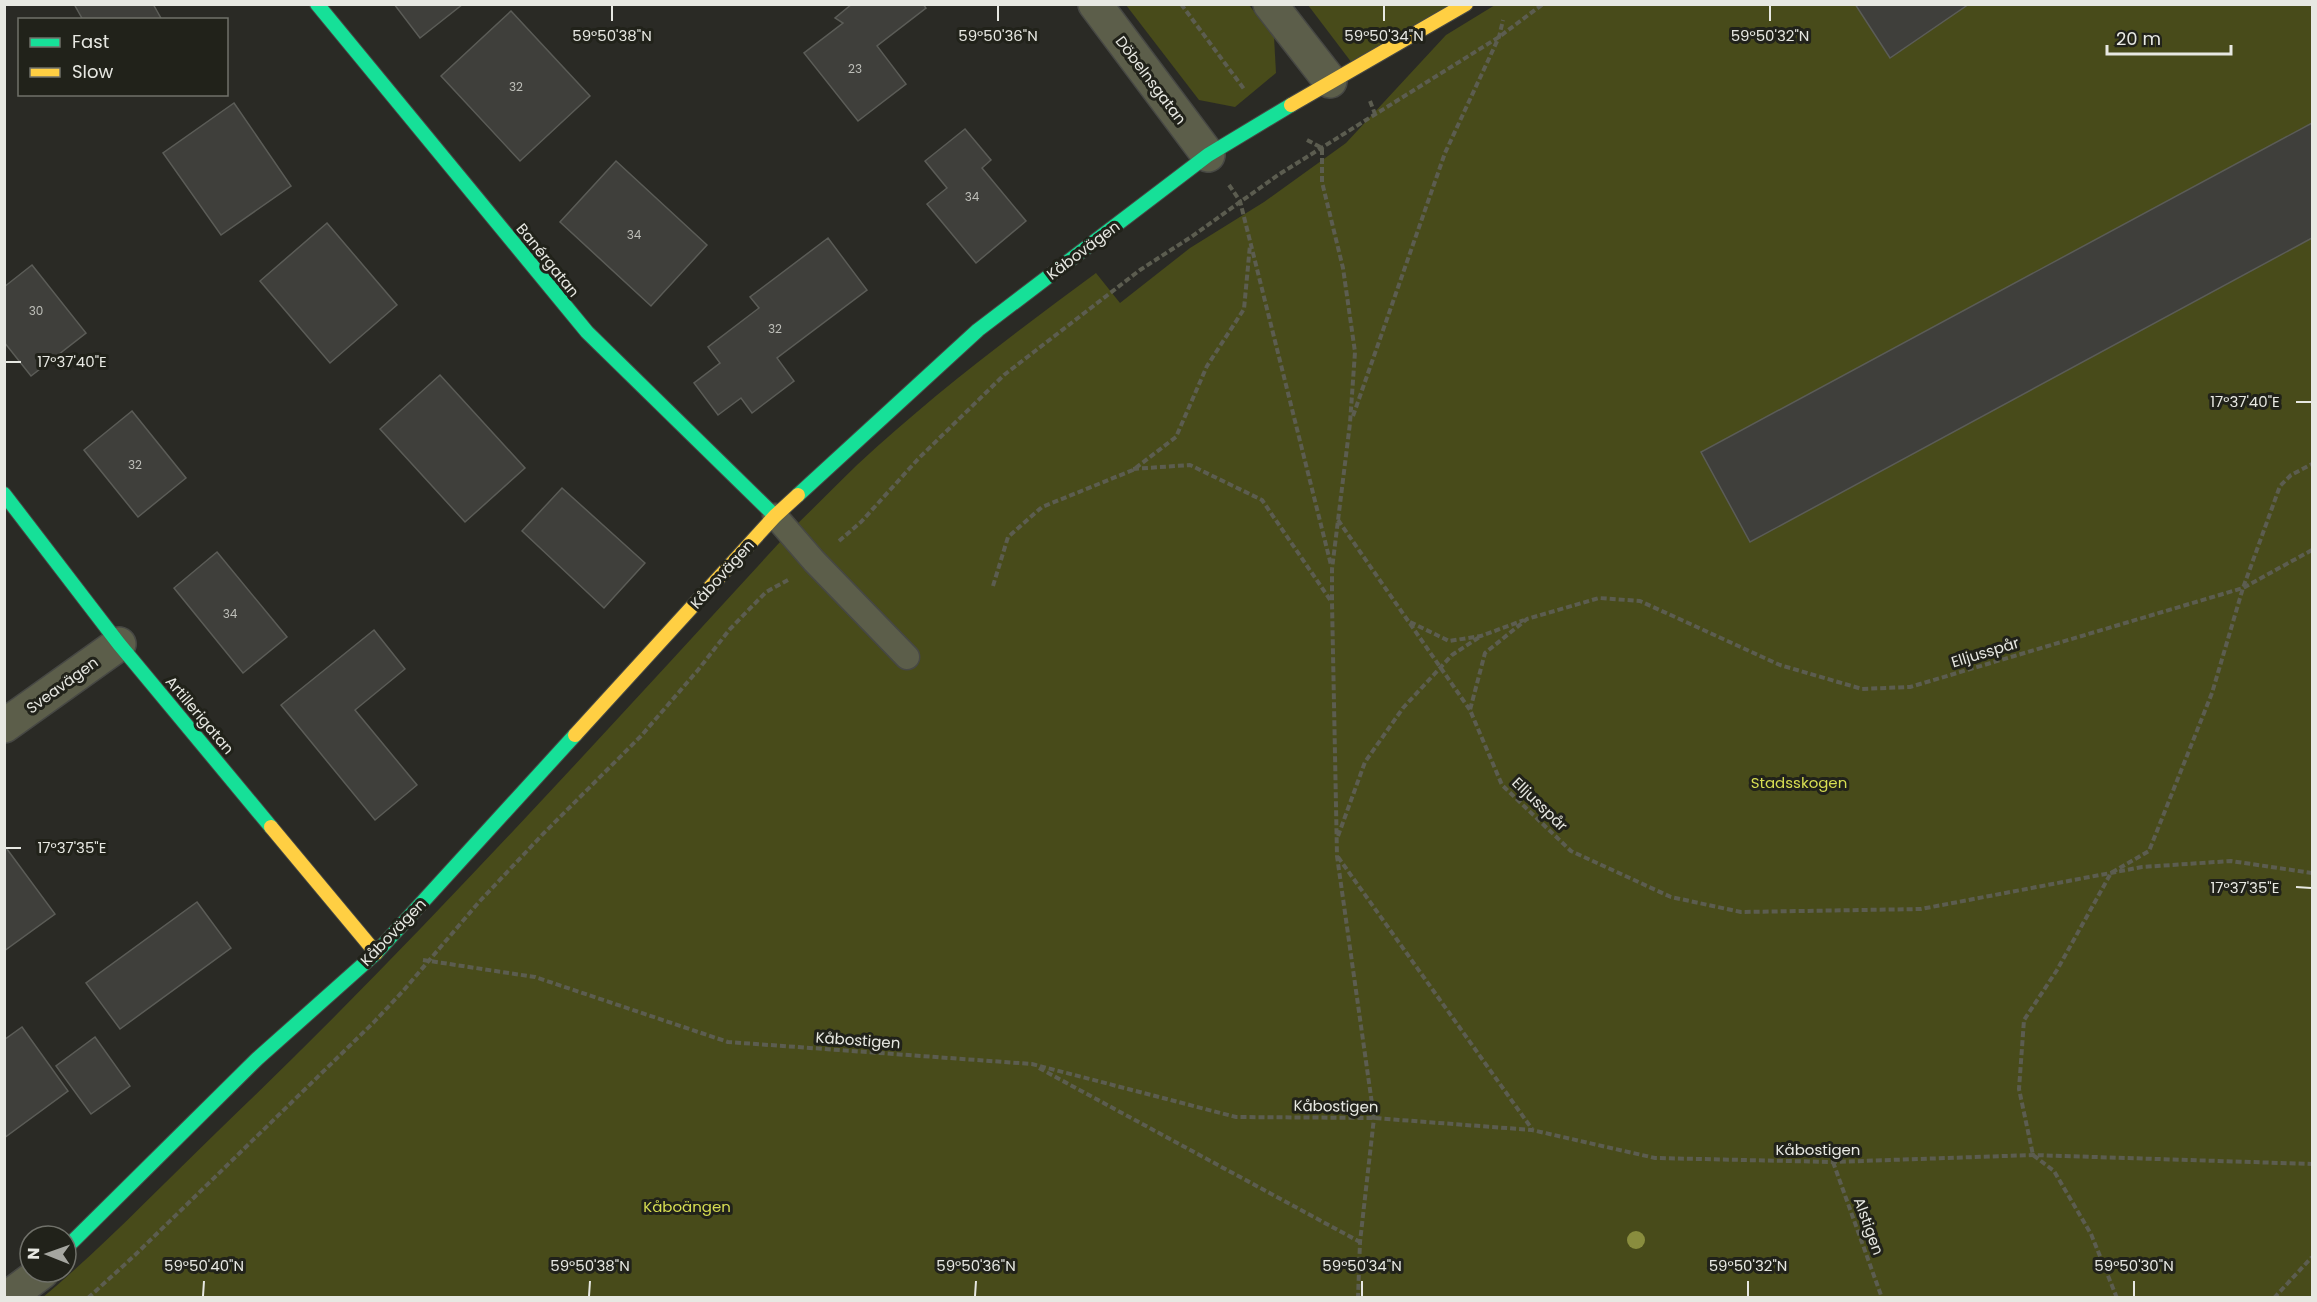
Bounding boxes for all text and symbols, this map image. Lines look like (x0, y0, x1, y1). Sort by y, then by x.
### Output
legend (18, 18, 228, 96)
scale bar (2107, 18, 2232, 56)
text: 59°50'38"N (572, 25, 652, 46)
text: 59°50'36"N (958, 25, 1038, 46)
text: 59°50'34"N (1344, 25, 1424, 46)
text: 59°50'32"N (1731, 25, 1809, 46)
text: 20 m (2116, 26, 2161, 51)
text: Fast (72, 29, 109, 54)
street label: Döbelnsgatan (1111, 31, 1191, 129)
text: Slow (72, 59, 114, 84)
house number: 23 (848, 60, 862, 77)
house number: 32 (509, 78, 523, 95)
house number: 34 (965, 188, 980, 205)
street label: Kåbovägen (1042, 216, 1124, 284)
street label: Banérgatan (512, 219, 584, 301)
house number: 34 (627, 226, 642, 243)
house number: 30 (29, 302, 43, 319)
house number: 32 (768, 320, 782, 337)
text: 17°37'40"E (37, 351, 107, 372)
text: 17°37'40"E (2210, 391, 2280, 412)
house number: 32 (128, 456, 142, 473)
street label: Kåbovägen (685, 535, 759, 613)
house number: 34 (223, 605, 238, 622)
street label: Elljusspår (1948, 632, 2022, 672)
street label: Sveavägen (22, 652, 102, 718)
street label: Artillerigatan (161, 671, 239, 759)
street label: Elljusspår (1508, 772, 1573, 836)
park label: Stadsskogen (1751, 772, 1847, 793)
text: 17°37'35"E (38, 837, 106, 858)
text: 17°37'35"E (2211, 877, 2279, 898)
street label: Kåbovägen (355, 894, 431, 970)
street label: Kåbostigen (815, 1027, 901, 1053)
street label: Kåbostigen (1293, 1095, 1379, 1117)
street label: Kåbostigen (1776, 1139, 1860, 1160)
street label: Alstigen (1849, 1194, 1889, 1258)
park label: Kåboängen (643, 1196, 731, 1217)
north arrow (18, 1224, 78, 1284)
text: N (22, 1248, 45, 1260)
text: 59°50'40"N (164, 1255, 244, 1276)
text: 59°50'38"N (550, 1255, 630, 1276)
text: 59°50'36"N (936, 1255, 1016, 1276)
text: 59°50'34"N (1322, 1255, 1402, 1276)
text: 59°50'32"N (1709, 1255, 1787, 1276)
text: 59°50'30"N (2094, 1255, 2174, 1276)

